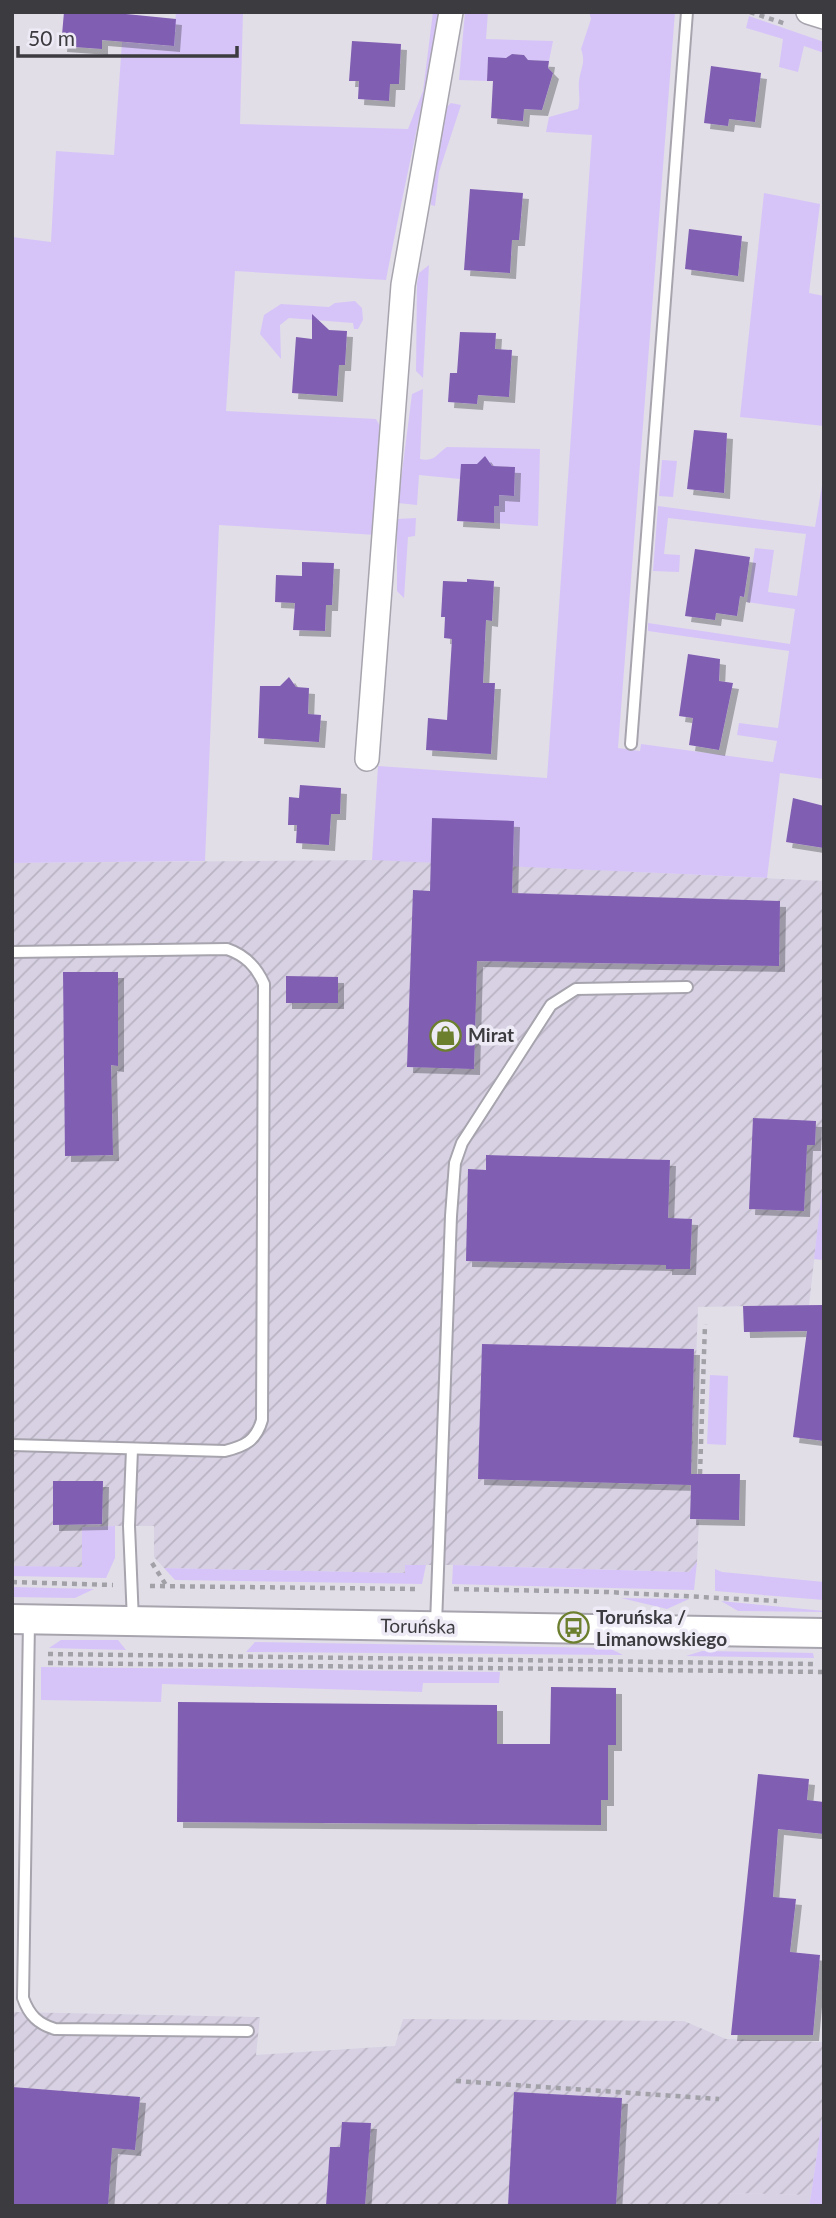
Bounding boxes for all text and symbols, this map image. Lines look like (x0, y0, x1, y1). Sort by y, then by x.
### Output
scale bar (18, 14, 236, 58)
text: 50 m (28, 25, 75, 50)
shop icon: Mirat (428, 1018, 462, 1052)
place label: Mirat (468, 1023, 514, 1046)
place label: Toruńska / Limanowskiego (596, 1605, 727, 1650)
bus stop icon: Toruńska / Limanowskiego (556, 1611, 590, 1645)
street label: Toruńska (380, 1613, 456, 1638)

